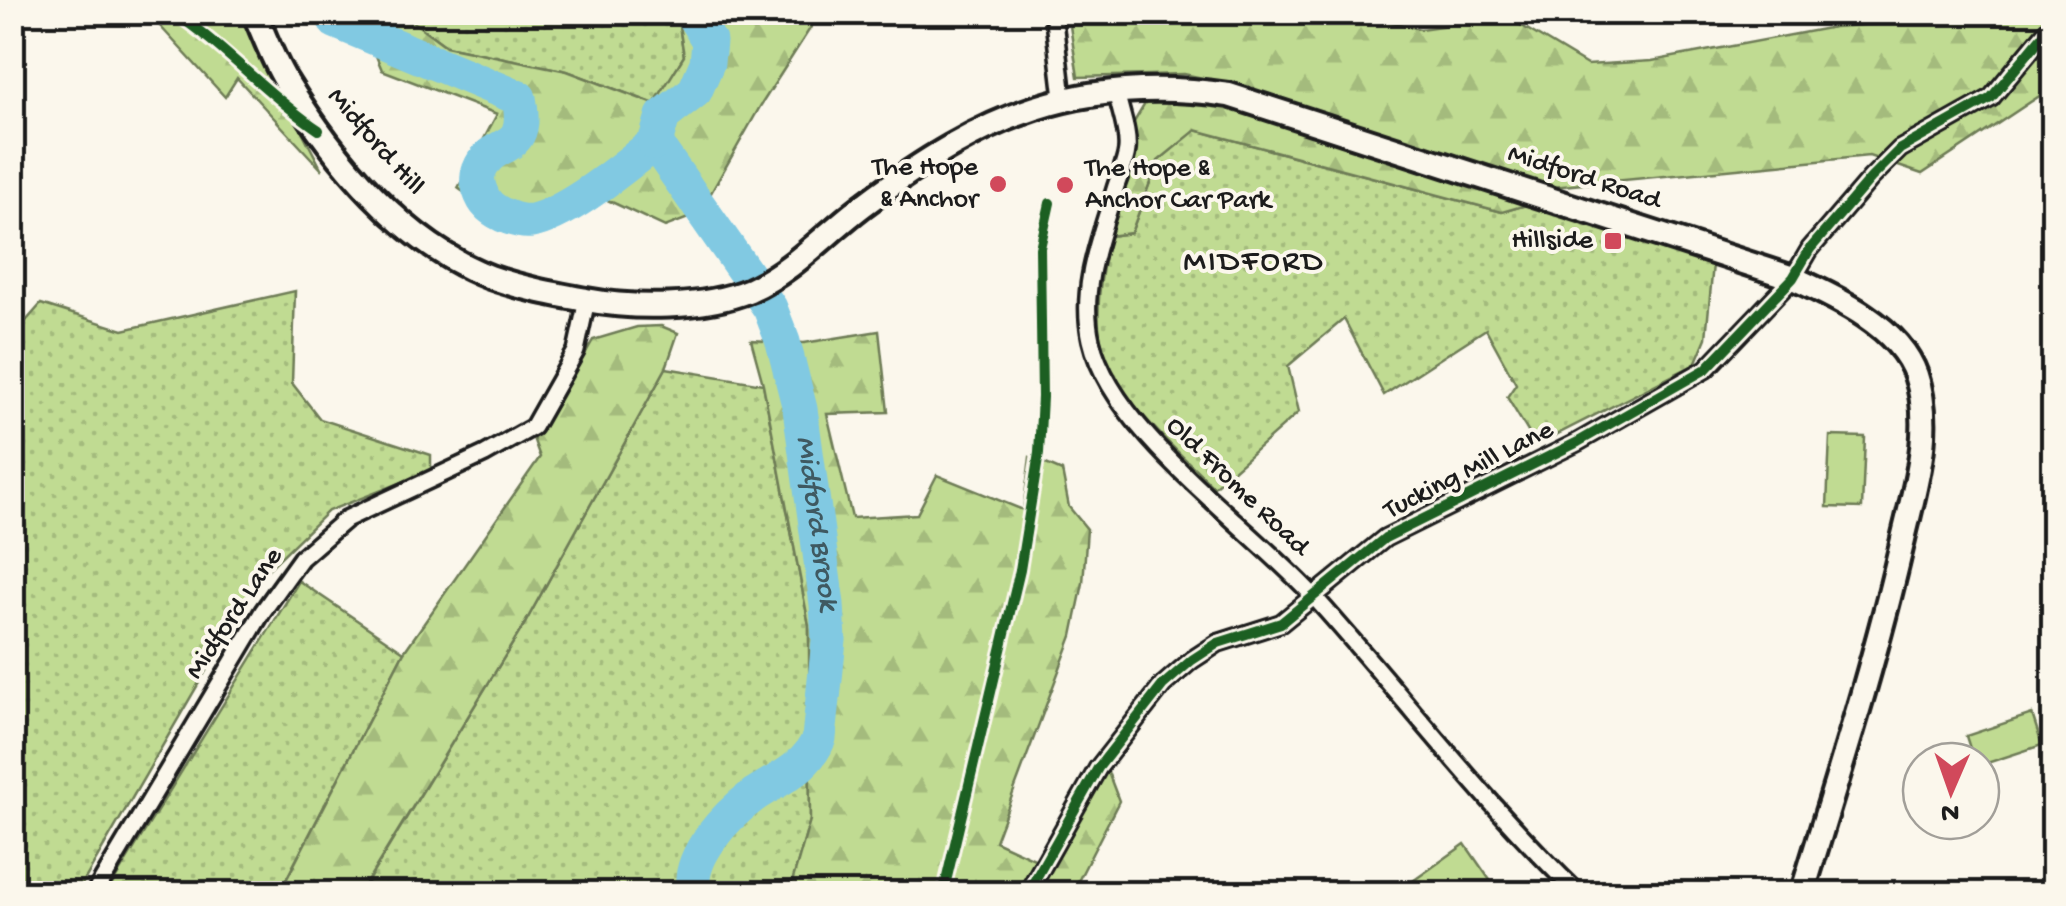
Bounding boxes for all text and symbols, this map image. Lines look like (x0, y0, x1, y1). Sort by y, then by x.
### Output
street label: Midford Hill (319, 81, 431, 203)
street label: Midford Road (1503, 138, 1667, 219)
place label: The Hope & Anchor (870, 152, 980, 217)
place label: The Hope & Anchor Car Park (1083, 153, 1274, 218)
marker: The Hope & Anchor (987, 173, 1009, 195)
marker: The Hope & Anchor Car Park (1054, 174, 1076, 196)
place label: Hillside (1511, 225, 1594, 258)
marker: Hillside (1602, 230, 1624, 252)
district label: MIDFORD (1183, 244, 1325, 282)
street label: Old Frome Road (1158, 410, 1318, 566)
street label: Tucking Mill Lane (1377, 414, 1560, 529)
water label: Midford Brook (786, 434, 846, 615)
street label: Midford Lane (179, 542, 291, 686)
north arrow (1901, 741, 2001, 841)
text: N (1941, 795, 1960, 828)

